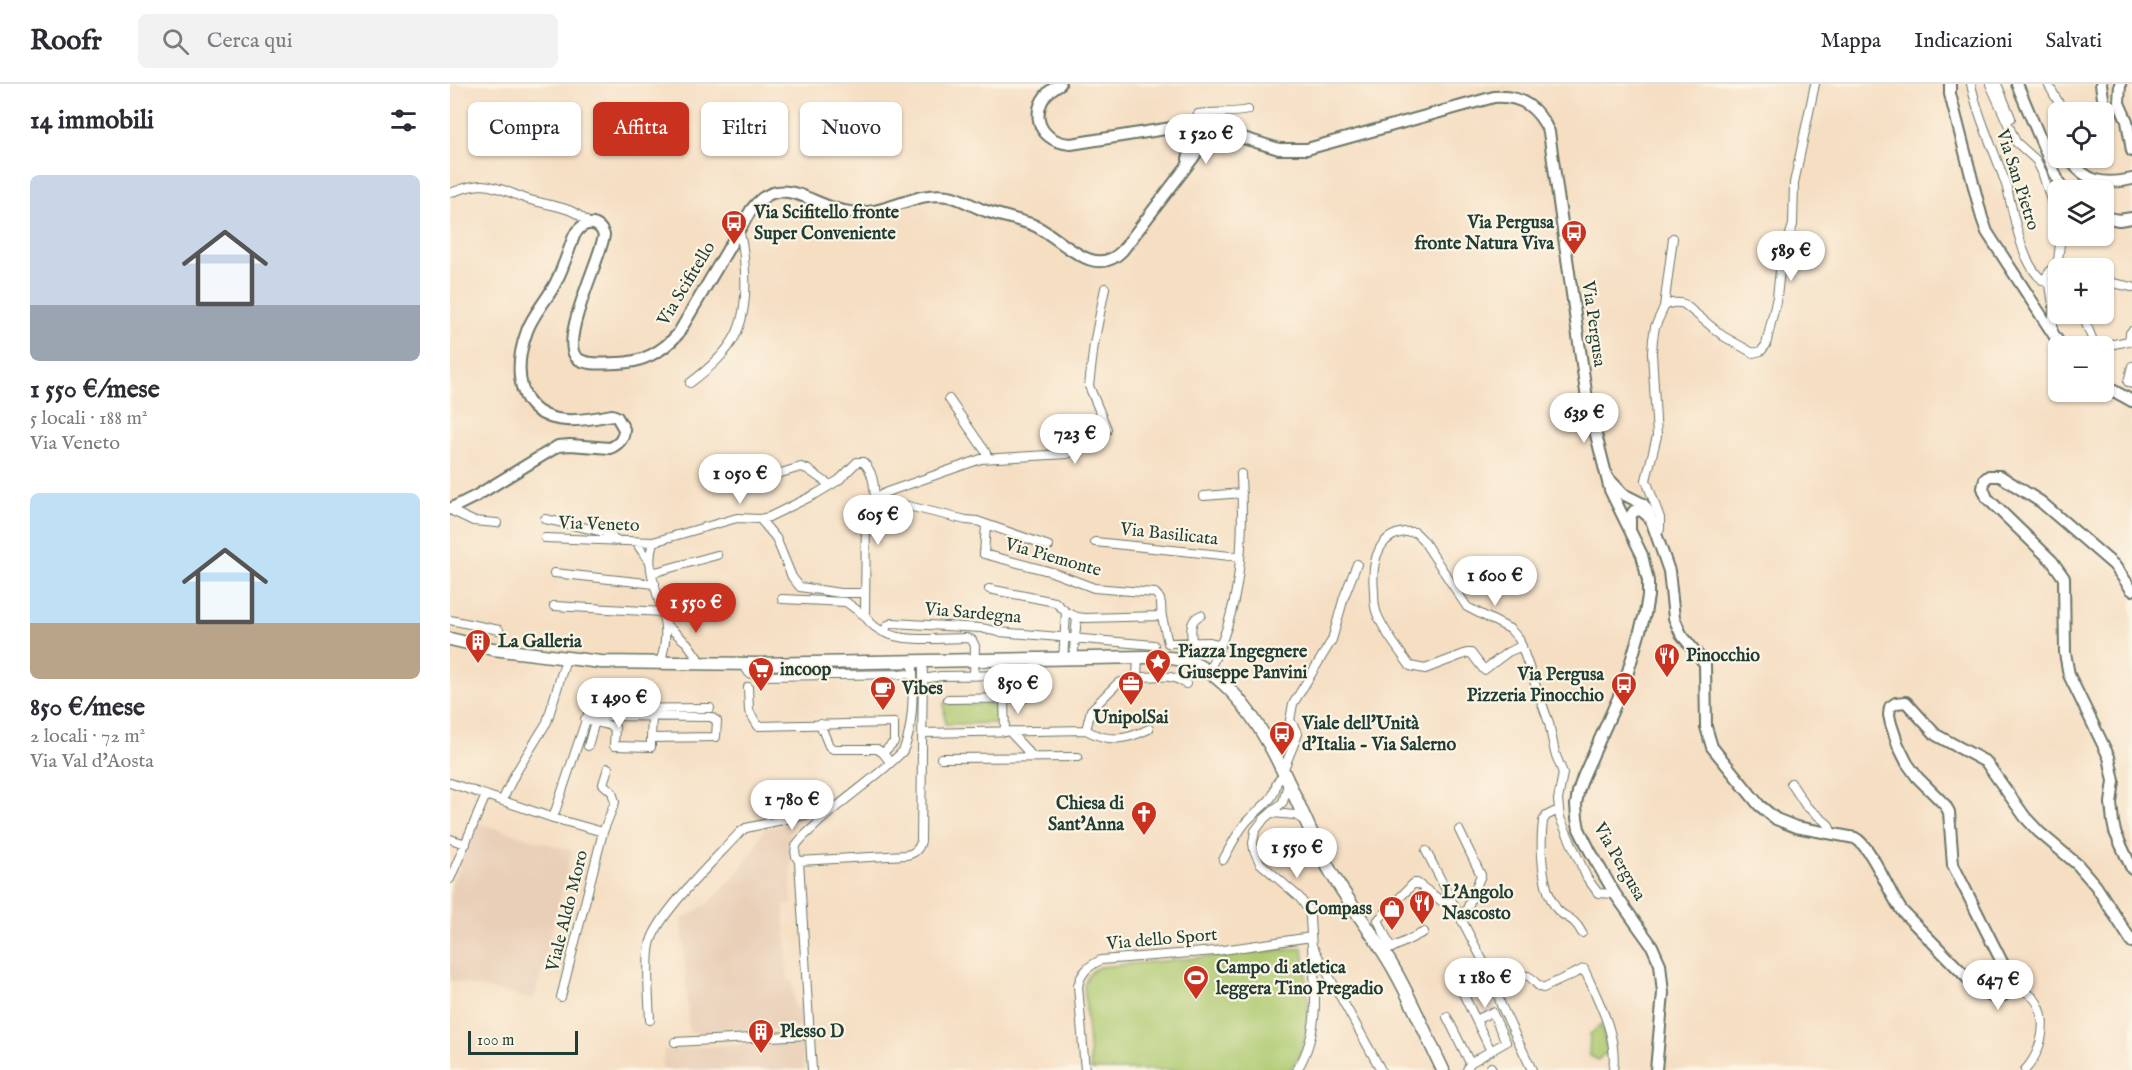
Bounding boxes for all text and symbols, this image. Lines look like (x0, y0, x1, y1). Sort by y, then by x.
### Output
search box (138, 14, 558, 68)
text: Roofr (30, 24, 102, 59)
icon: search (159, 25, 192, 58)
text: Cerca qui (207, 27, 293, 55)
text: Mappa (1821, 28, 1881, 55)
text: Indicazioni (1914, 28, 2013, 55)
text: Salvati (2046, 28, 2102, 55)
chip: Compra (468, 102, 581, 156)
chip: Affitta (593, 102, 689, 156)
chip: Filtri (701, 102, 788, 156)
chip: Nuovo (800, 102, 902, 156)
map controls (2048, 102, 2114, 402)
button: locate (2048, 102, 2114, 168)
text: 14 immobili (30, 104, 154, 137)
icon: filters (387, 104, 420, 137)
pin: 1 520 € (1151, 114, 1261, 165)
text: 1 520 € (1179, 121, 1233, 146)
street label: Via San Pietro (1990, 126, 2044, 234)
button: layers (2048, 180, 2114, 246)
place label: Via Scifitello fronte Super Conveniente (753, 202, 900, 246)
bus stop icon: Via Scifitello fronte Super Conveniente (719, 208, 749, 246)
place label: Via Pergusa fronte Natura Viva (1414, 212, 1555, 256)
icon: home (171, 214, 279, 322)
bus stop icon: Via Pergusa fronte Natura Viva (1559, 218, 1589, 256)
pin: 589 € (1749, 231, 1833, 282)
street label: Via Scifitello (652, 237, 721, 331)
text: 589 € (1771, 238, 1811, 263)
button: + (2048, 258, 2114, 324)
street label: Via Pergusa (1575, 279, 1610, 369)
button: − (2048, 336, 2114, 402)
text: 1 550 €/mese (30, 373, 160, 406)
pin: 639 € (1542, 393, 1626, 444)
text: 639 € (1564, 400, 1604, 425)
text: 5 locali · 188 m² (30, 406, 147, 431)
pin: 723 € (1033, 414, 1117, 465)
text: 723 € (1054, 421, 1096, 446)
text: Via Veneto (30, 431, 120, 456)
pin: 1 050 € (685, 454, 795, 505)
text: 1 050 € (713, 461, 767, 486)
pin: 605 € (836, 495, 920, 546)
text: 605 € (857, 502, 899, 527)
street label: Via Veneto (557, 512, 640, 538)
street label: Via Basilicata (1118, 518, 1219, 552)
icon: home (171, 532, 279, 640)
street label: Via Piemonte (1001, 533, 1104, 583)
pin: 1 600 € (1440, 556, 1550, 607)
text: 1 600 € (1467, 563, 1523, 588)
pin: 1 550 € (641, 583, 751, 634)
text: 1 550 € (670, 590, 722, 615)
street label: Via Sardegna (923, 598, 1022, 630)
building icon: La Galleria (463, 627, 493, 665)
place label: La Galleria (498, 631, 583, 654)
place label: Piazza Ingegnere Giuseppe Panvini (1178, 641, 1308, 685)
restaurant icon: Pinocchio (1652, 641, 1682, 679)
place label: Pinocchio (1686, 645, 1760, 668)
place icon: Piazza Ingegnere Giuseppe Panvini (1143, 647, 1173, 685)
supermarket icon: incoop (746, 655, 776, 693)
place label: incoop (780, 659, 832, 682)
pin: 850 € (976, 664, 1060, 715)
place label: Via Pergusa Pizzeria Pinocchio (1467, 664, 1605, 708)
office icon: UnipolSai (1116, 669, 1146, 707)
bus stop icon: Via Pergusa Pizzeria Pinocchio (1609, 670, 1639, 708)
text: 850 € (998, 671, 1038, 696)
cafe icon: Vibes (868, 674, 898, 712)
pin: 1 490 € (564, 678, 674, 729)
place label: Vibes (901, 678, 943, 701)
text: 1 490 € (591, 685, 647, 710)
text: 850 €/mese (30, 691, 145, 724)
place label: UnipolSai (1092, 707, 1169, 730)
place label: Viale dell'Unità d'Italia - Via Salerno (1301, 713, 1456, 757)
bus stop icon: Viale dell'Unità d'Italia - Via Salerno (1267, 719, 1297, 757)
text: 2 locali · 72 m² (30, 724, 145, 749)
text: Via Val d'Aosta (30, 749, 154, 774)
pin: 1 780 € (737, 780, 847, 831)
text: 1 780 € (765, 787, 819, 812)
place label: Chiesa di Sant'Anna (1048, 793, 1125, 837)
church icon: Chiesa di Sant'Anna (1129, 799, 1159, 837)
street label: Via Pergusa (1587, 818, 1651, 905)
pin: 1 550 € (1242, 828, 1352, 879)
text: 1 550 € (1271, 835, 1323, 860)
street label: Viale Aldo Moro (542, 848, 594, 975)
place label: L'Angolo Nascosto (1441, 882, 1514, 926)
restaurant icon: L'Angolo Nascosto (1407, 888, 1437, 926)
shop icon: Compass (1377, 894, 1407, 932)
place label: Compass (1305, 898, 1373, 921)
street label: Via dello Sport (1105, 924, 1218, 956)
place label: Campo di atletica leggera Tino Pregadio (1215, 957, 1383, 1001)
pin: 1 180 € (1430, 958, 1540, 1009)
pin: 647 € (1956, 960, 2040, 1011)
sports icon: Campo di atletica leggera Tino Pregadio (1181, 963, 1211, 1001)
text: 1 180 € (1458, 965, 1512, 990)
text: 647 € (1976, 967, 2020, 992)
building icon: Plesso D (746, 1017, 776, 1055)
place label: Plesso D (780, 1021, 845, 1044)
scale bar (468, 1028, 578, 1056)
text: 100 m (477, 1031, 514, 1051)

